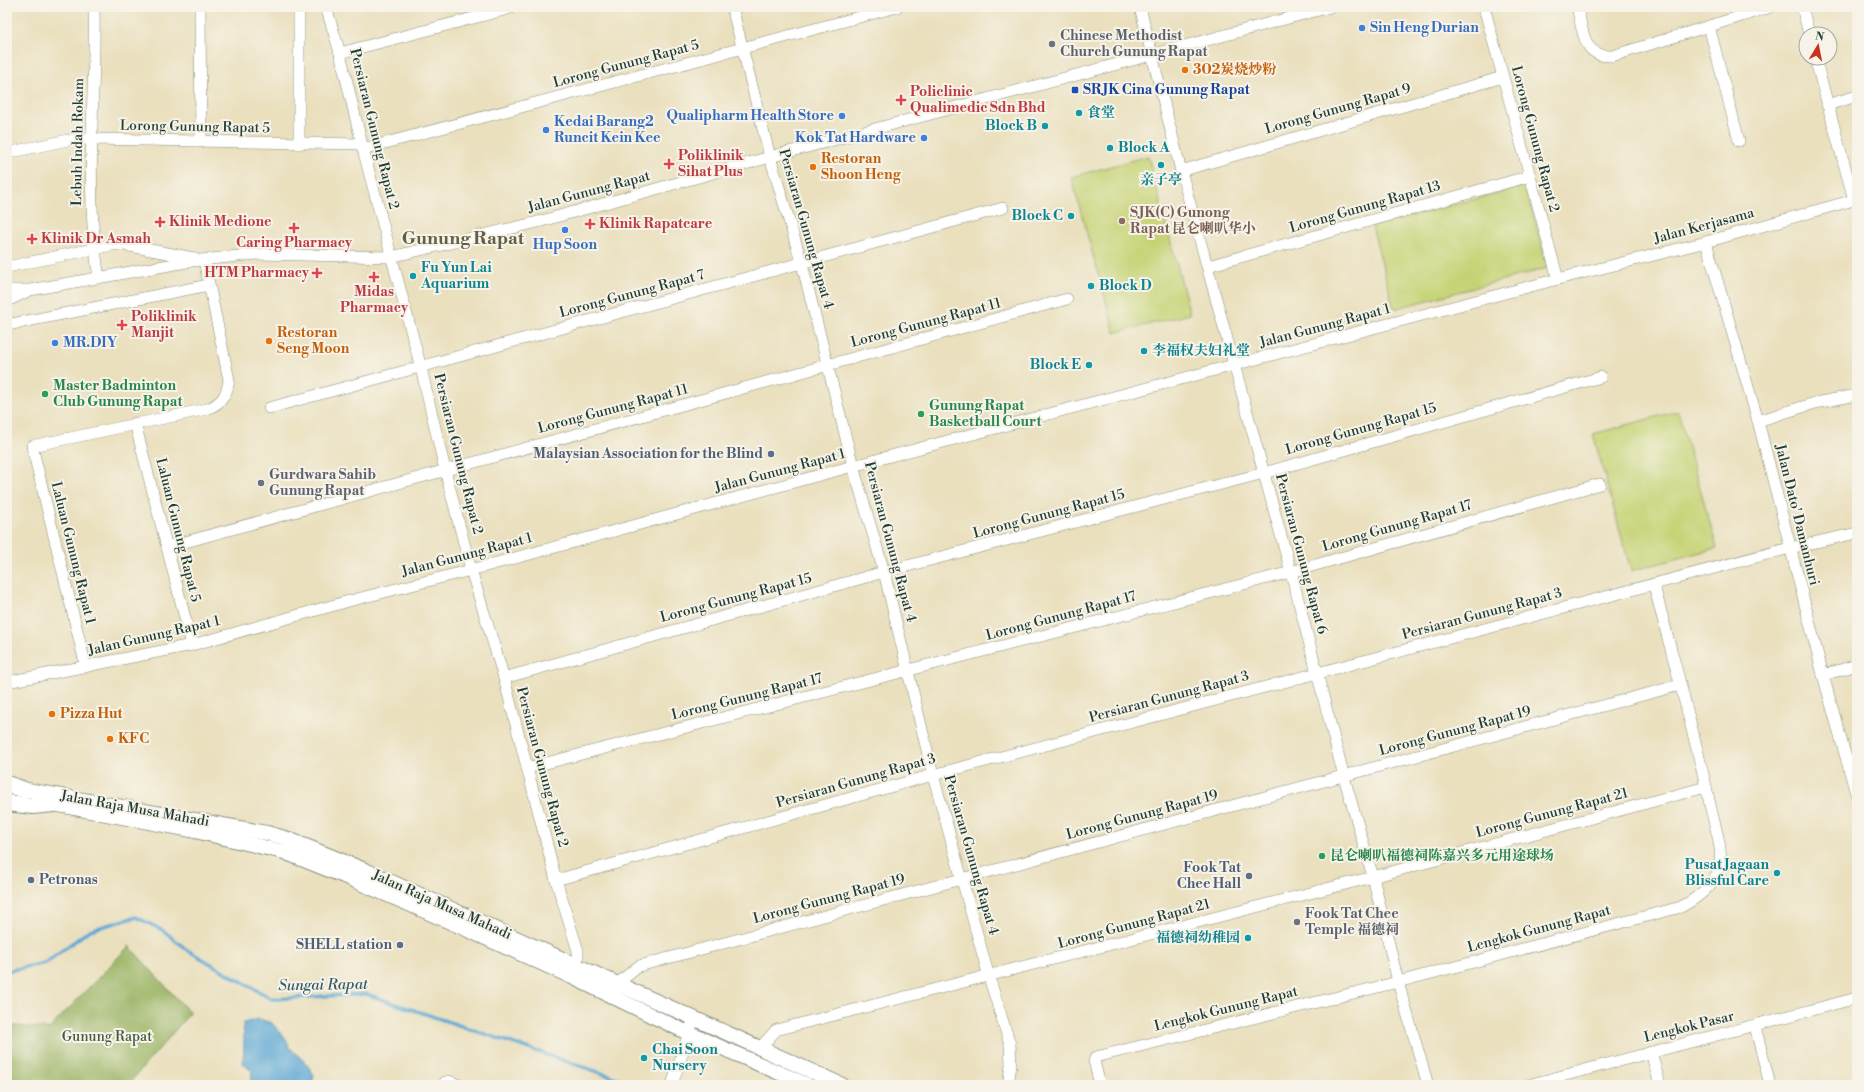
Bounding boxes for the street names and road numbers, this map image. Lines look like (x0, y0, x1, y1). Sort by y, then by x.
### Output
street label: Lorong Gunung Rapat 5 (551, 36, 701, 92)
street label: Persiaran Gunung Rapat 2 (345, 47, 403, 211)
street label: Lorong Gunung Rapat 2 (1507, 64, 1563, 214)
street label: Lebuh Indah Rokam (68, 78, 88, 206)
street label: Lorong Gunung Rapat 9 (1263, 80, 1413, 138)
street label: Lorong Gunung Rapat 5 (120, 117, 271, 137)
street label: Persiaran Gunung Rapat 4 (775, 147, 837, 311)
street label: Jalan Gunung Rapat (525, 167, 652, 217)
street label: Lorong Gunung Rapat 13 (1287, 177, 1443, 237)
street label: Jalan Kerjasama (1651, 204, 1757, 248)
street label: Lorong Gunung Rapat 7 (557, 266, 707, 322)
street label: Lorong Gunung Rapat 11 (849, 294, 1003, 352)
street label: Jalan Gunung Rapat 1 (1257, 300, 1392, 352)
street label: Persiaran Gunung Rapat 2 (429, 372, 487, 536)
street label: Lorong Gunung Rapat 11 (536, 380, 690, 438)
street label: Lorong Gunung Rapat 15 (1283, 399, 1439, 459)
street label: Jalan Dato' Damanhuri (1770, 441, 1823, 588)
street label: Jalan Gunung Rapat 1 (712, 445, 847, 497)
street label: Laluan Gunung Rapat 5 (151, 456, 205, 604)
street label: Persiaran Gunung Rapat 4 (860, 460, 920, 624)
street label: Persiaran Gunung Rapat 6 (1271, 472, 1331, 637)
street label: Laluan Gunung Rapat 1 (47, 480, 99, 626)
street label: Lorong Gunung Rapat 15 (971, 485, 1127, 543)
street label: Lorong Gunung Rapat 17 (1320, 496, 1474, 556)
street label: Jalan Gunung Rapat 1 (399, 529, 534, 581)
street label: Lorong Gunung Rapat 15 (658, 569, 814, 627)
street label: Persiaran Gunung Rapat 3 (1400, 584, 1564, 644)
street label: Lorong Gunung Rapat 17 (984, 587, 1138, 645)
street label: Jalan Gunung Rapat 1 (85, 612, 222, 660)
street label: Persiaran Gunung Rapat 3 (1087, 667, 1251, 727)
street label: Lorong Gunung Rapat 17 (670, 670, 824, 724)
street label: Persiaran Gunung Rapat 2 (512, 685, 572, 849)
street label: Lorong Gunung Rapat 19 (1377, 702, 1533, 760)
street label: Persiaran Gunung Rapat 3 (774, 750, 938, 812)
street label: Persiaran Gunung Rapat 4 (940, 773, 1002, 937)
street label: Lorong Gunung Rapat 21 (1474, 784, 1630, 842)
street label: Lorong Gunung Rapat 19 (1064, 786, 1220, 844)
street label: Jalan Raja Musa Mahadi (58, 787, 211, 831)
street label: Jalan Raja Musa Mahadi (368, 866, 515, 944)
street label: Lorong Gunung Rapat 19 (751, 870, 907, 928)
street label: Lorong Gunung Rapat 21 (1056, 895, 1212, 953)
street label: Lengkok Gunung Rapat (1465, 901, 1613, 957)
street label: Lengkok Gunung Rapat (1152, 982, 1300, 1036)
street label: Lengkok Pasar (1642, 1007, 1736, 1047)

